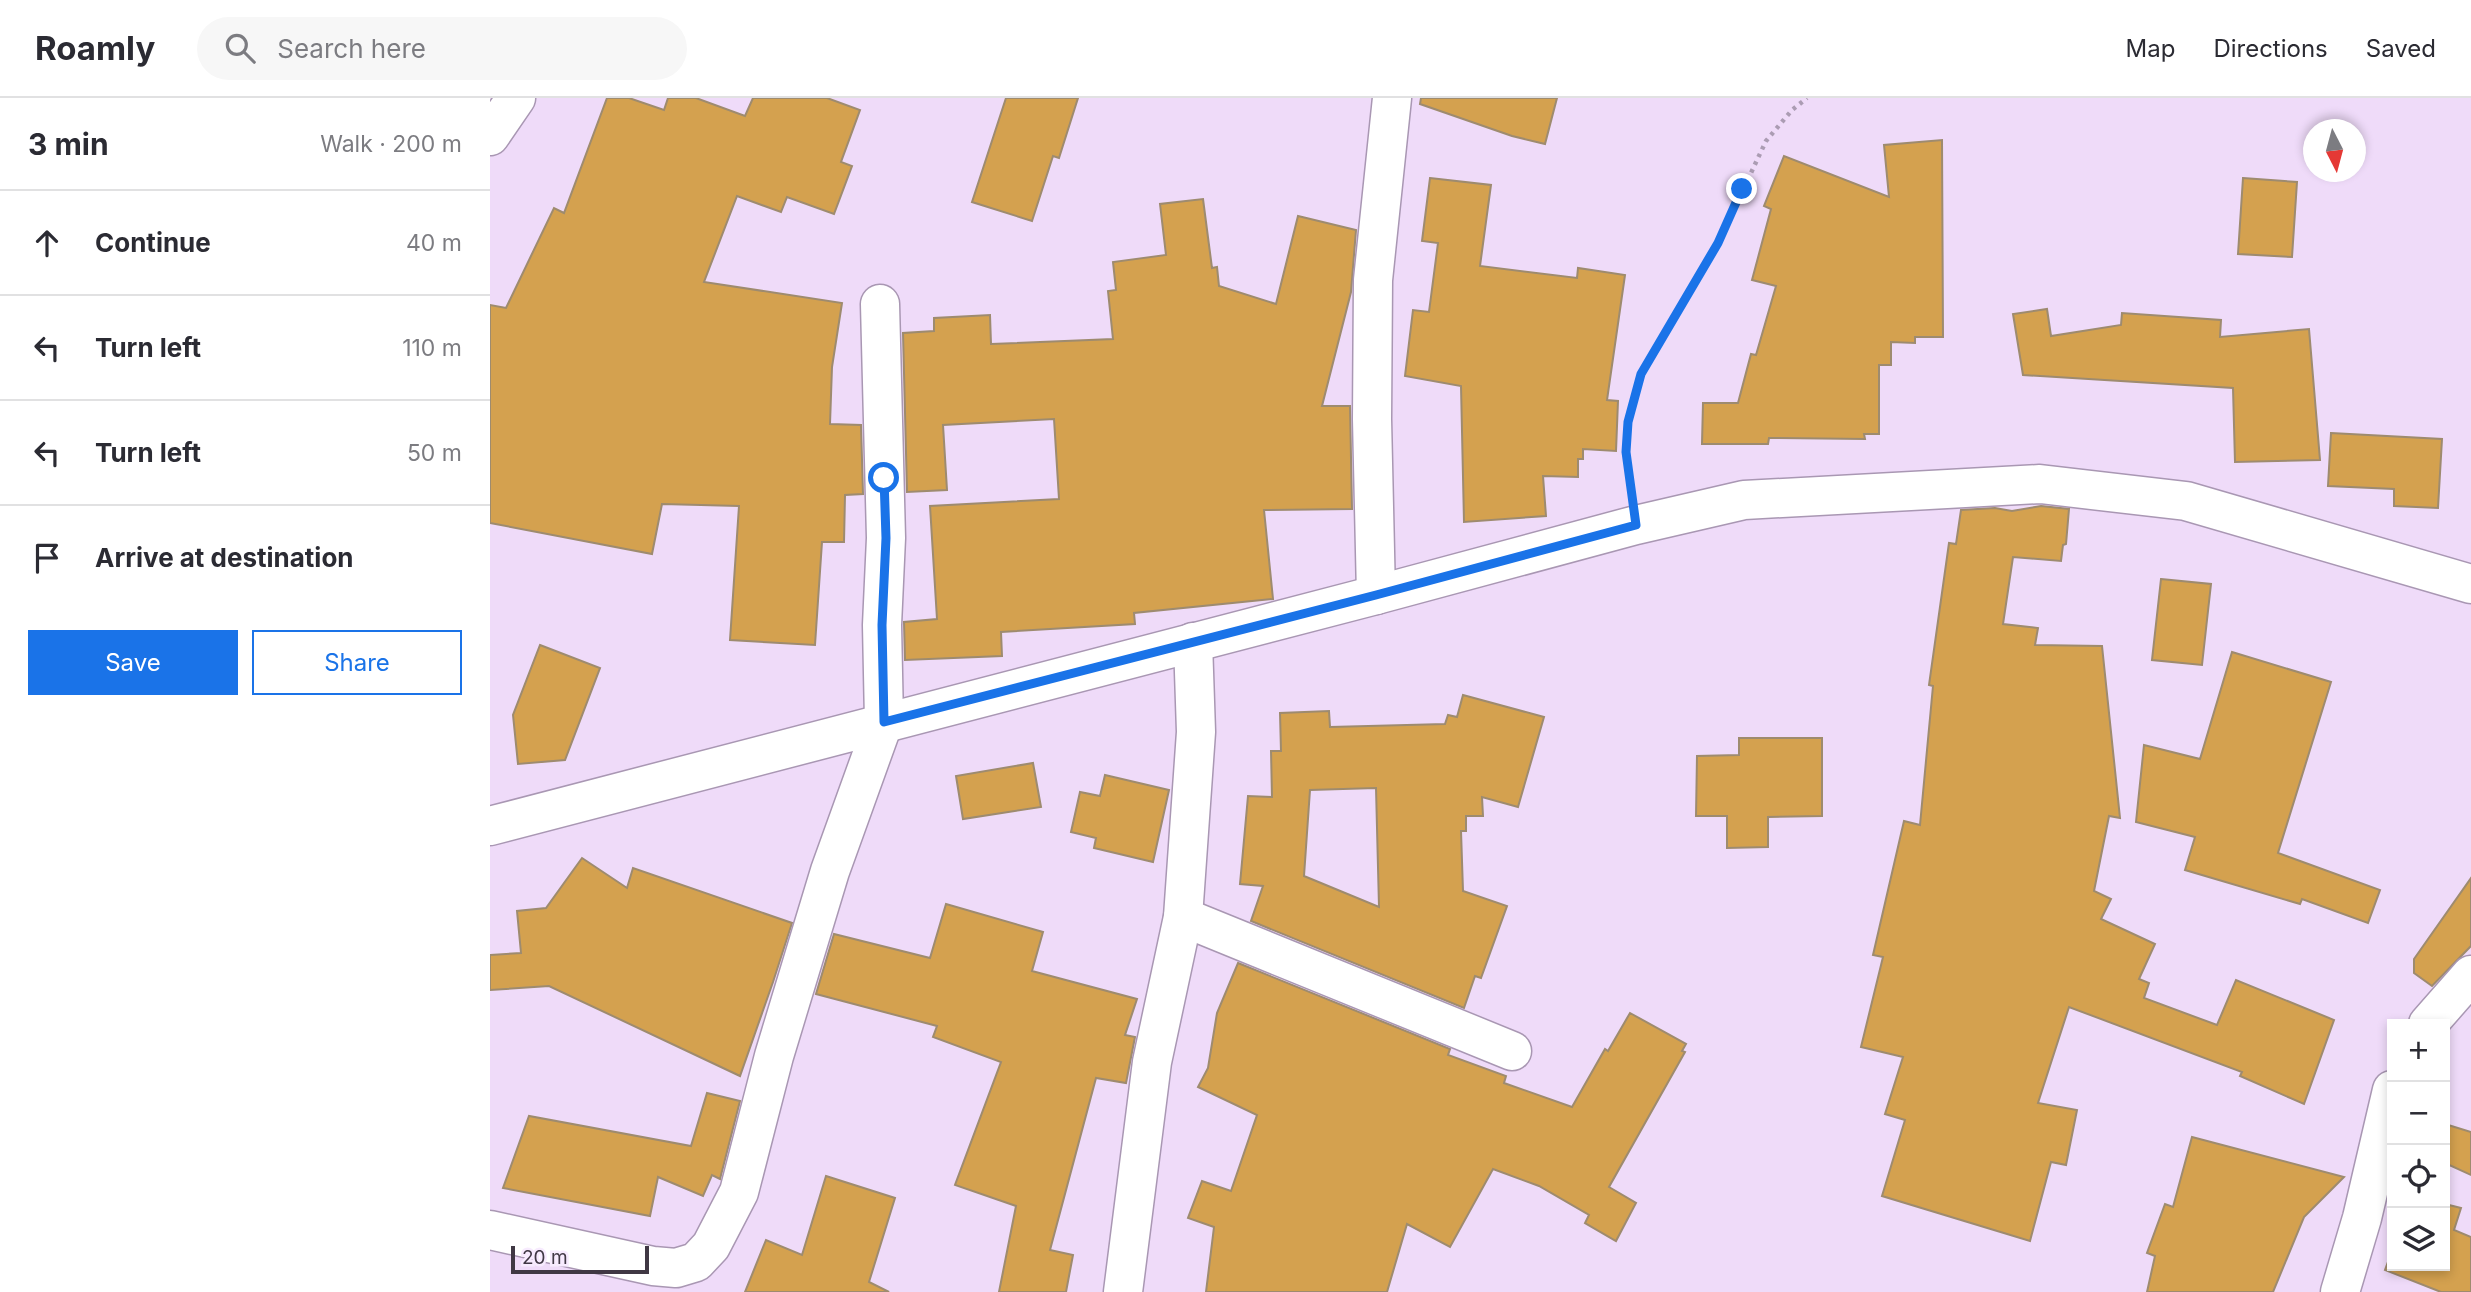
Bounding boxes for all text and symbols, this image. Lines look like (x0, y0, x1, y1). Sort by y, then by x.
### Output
search box (197, 17, 687, 80)
text: Roamly (35, 28, 155, 68)
icon: search (221, 29, 259, 67)
text: Search here (277, 33, 426, 64)
text: Map (2126, 34, 2175, 63)
text: Directions (2213, 34, 2328, 63)
text: Saved (2366, 34, 2436, 63)
north arrow (2303, 119, 2366, 182)
text: 3 min (28, 126, 109, 162)
text: Walk · 200 m (320, 130, 462, 158)
route end (1726, 173, 1757, 204)
icon: ahead (28, 224, 66, 262)
text: Continue (95, 227, 211, 258)
text: 40 m (406, 229, 462, 257)
icon: left (28, 329, 66, 367)
text: Turn left (95, 332, 201, 363)
text: 110 m (402, 334, 462, 362)
icon: left (28, 434, 66, 472)
text: Turn left (95, 437, 201, 468)
text: 50 m (407, 439, 462, 467)
route start (868, 462, 899, 493)
icon: arrive (28, 539, 66, 577)
text: Arrive at destination (95, 542, 354, 573)
button: Save (28, 630, 238, 695)
button: Share (252, 630, 462, 695)
map controls (2387, 1019, 2450, 1271)
button: + (2387, 1019, 2450, 1082)
button: − (2387, 1082, 2450, 1145)
button: locate (2387, 1145, 2450, 1208)
button: layers (2387, 1208, 2450, 1271)
scale bar (511, 1243, 649, 1275)
text: 20 m (522, 1246, 568, 1269)

